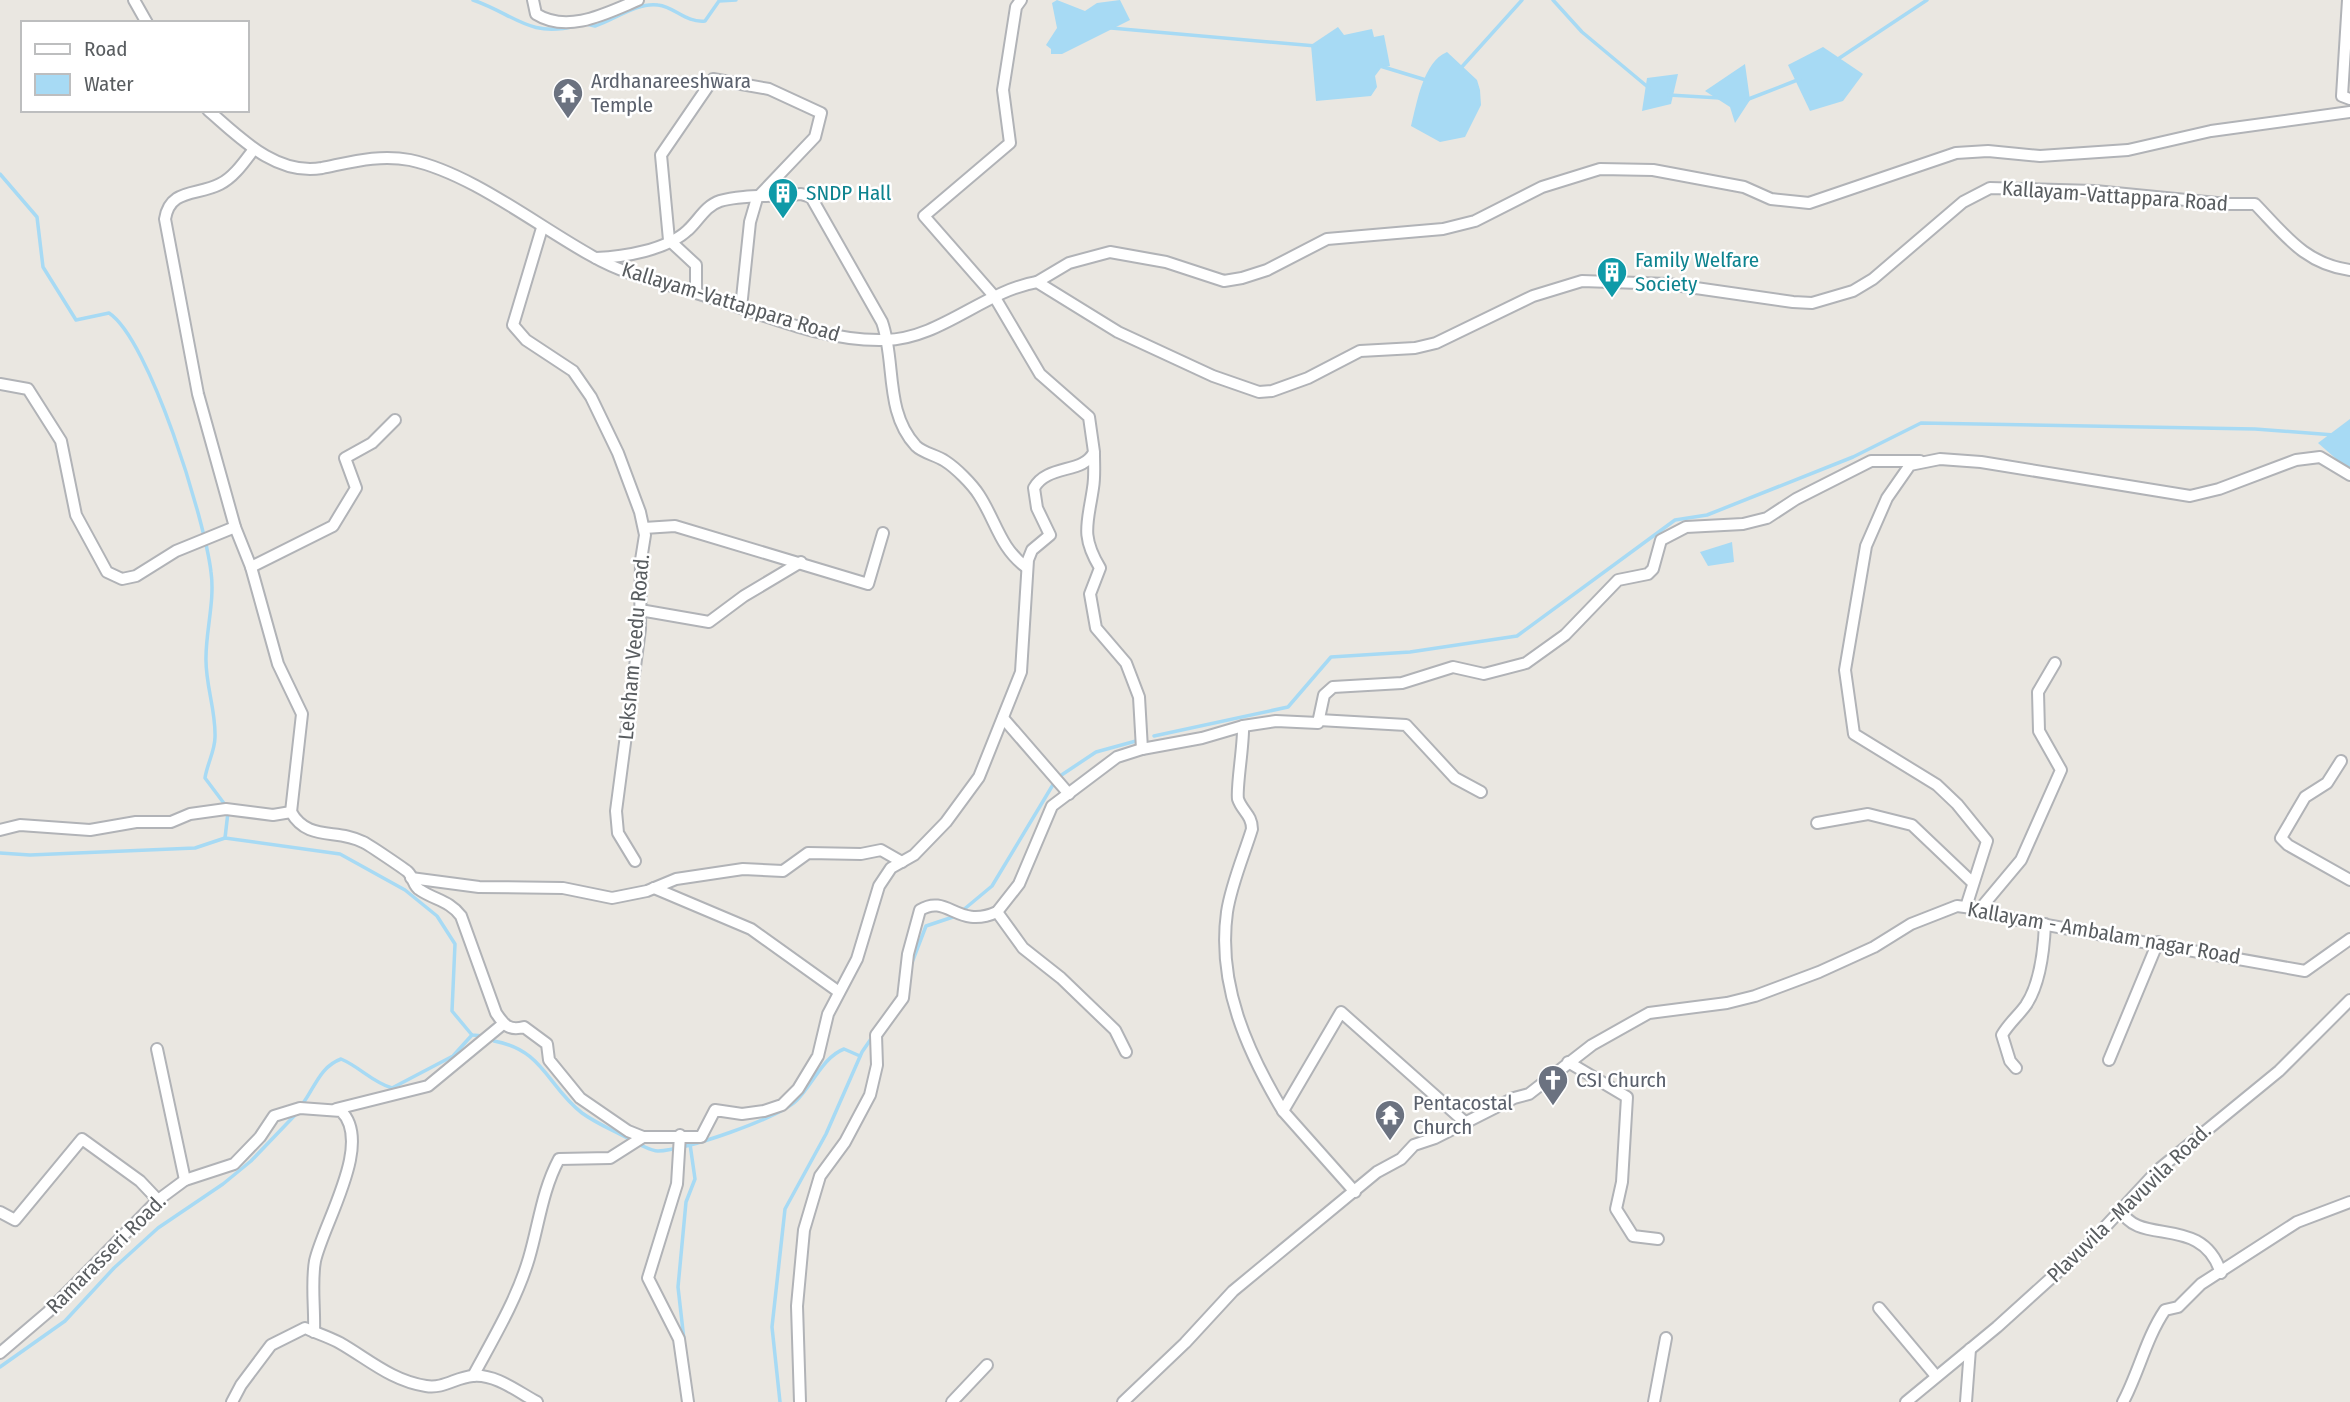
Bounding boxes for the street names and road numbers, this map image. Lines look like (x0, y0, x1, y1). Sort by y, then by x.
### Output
street label: Kallayam-Vattappara Road (2001, 175, 2229, 217)
street label: Kallayam-Vattappara Road (619, 256, 843, 348)
street label: Leksham Veedu Road. (613, 553, 655, 741)
street label: Kallayam - Ambalam nagar Road (1965, 896, 2243, 970)
street label: Plavuvila -Mavuvila Road. (2042, 1118, 2216, 1288)
street label: Ramarasseri Road. (41, 1189, 171, 1319)

